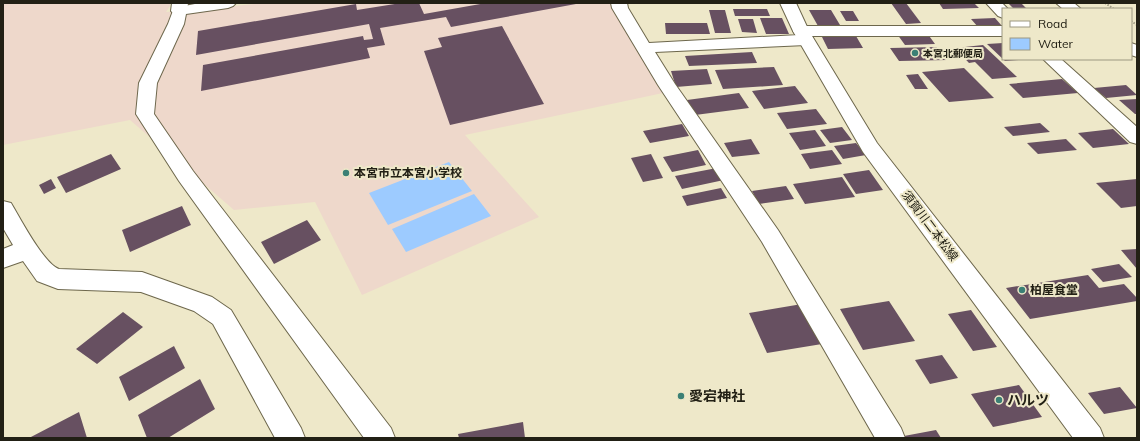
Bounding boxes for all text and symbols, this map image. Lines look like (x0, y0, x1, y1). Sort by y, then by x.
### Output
legend (1002, 8, 1132, 60)
text: Road (1038, 16, 1067, 31)
text: Water (1038, 36, 1074, 51)
place label: 本宮北郵便局 (922, 47, 983, 60)
marker: 本宮北郵便局 (910, 48, 920, 58)
place label: 本宮市立本宮小学校 (354, 165, 462, 180)
marker: 本宮市立本宮小学校 (341, 168, 351, 178)
street label: 須賀川二本松線 (899, 188, 962, 264)
place label: 柏屋食堂 (1030, 282, 1078, 297)
marker: 柏屋食堂 (1017, 285, 1027, 295)
place label: 愛宕神社 (689, 387, 745, 405)
marker: 愛宕神社 (676, 391, 686, 401)
place label: ハルツ (1007, 391, 1049, 409)
marker: ハルツ (994, 395, 1004, 405)

